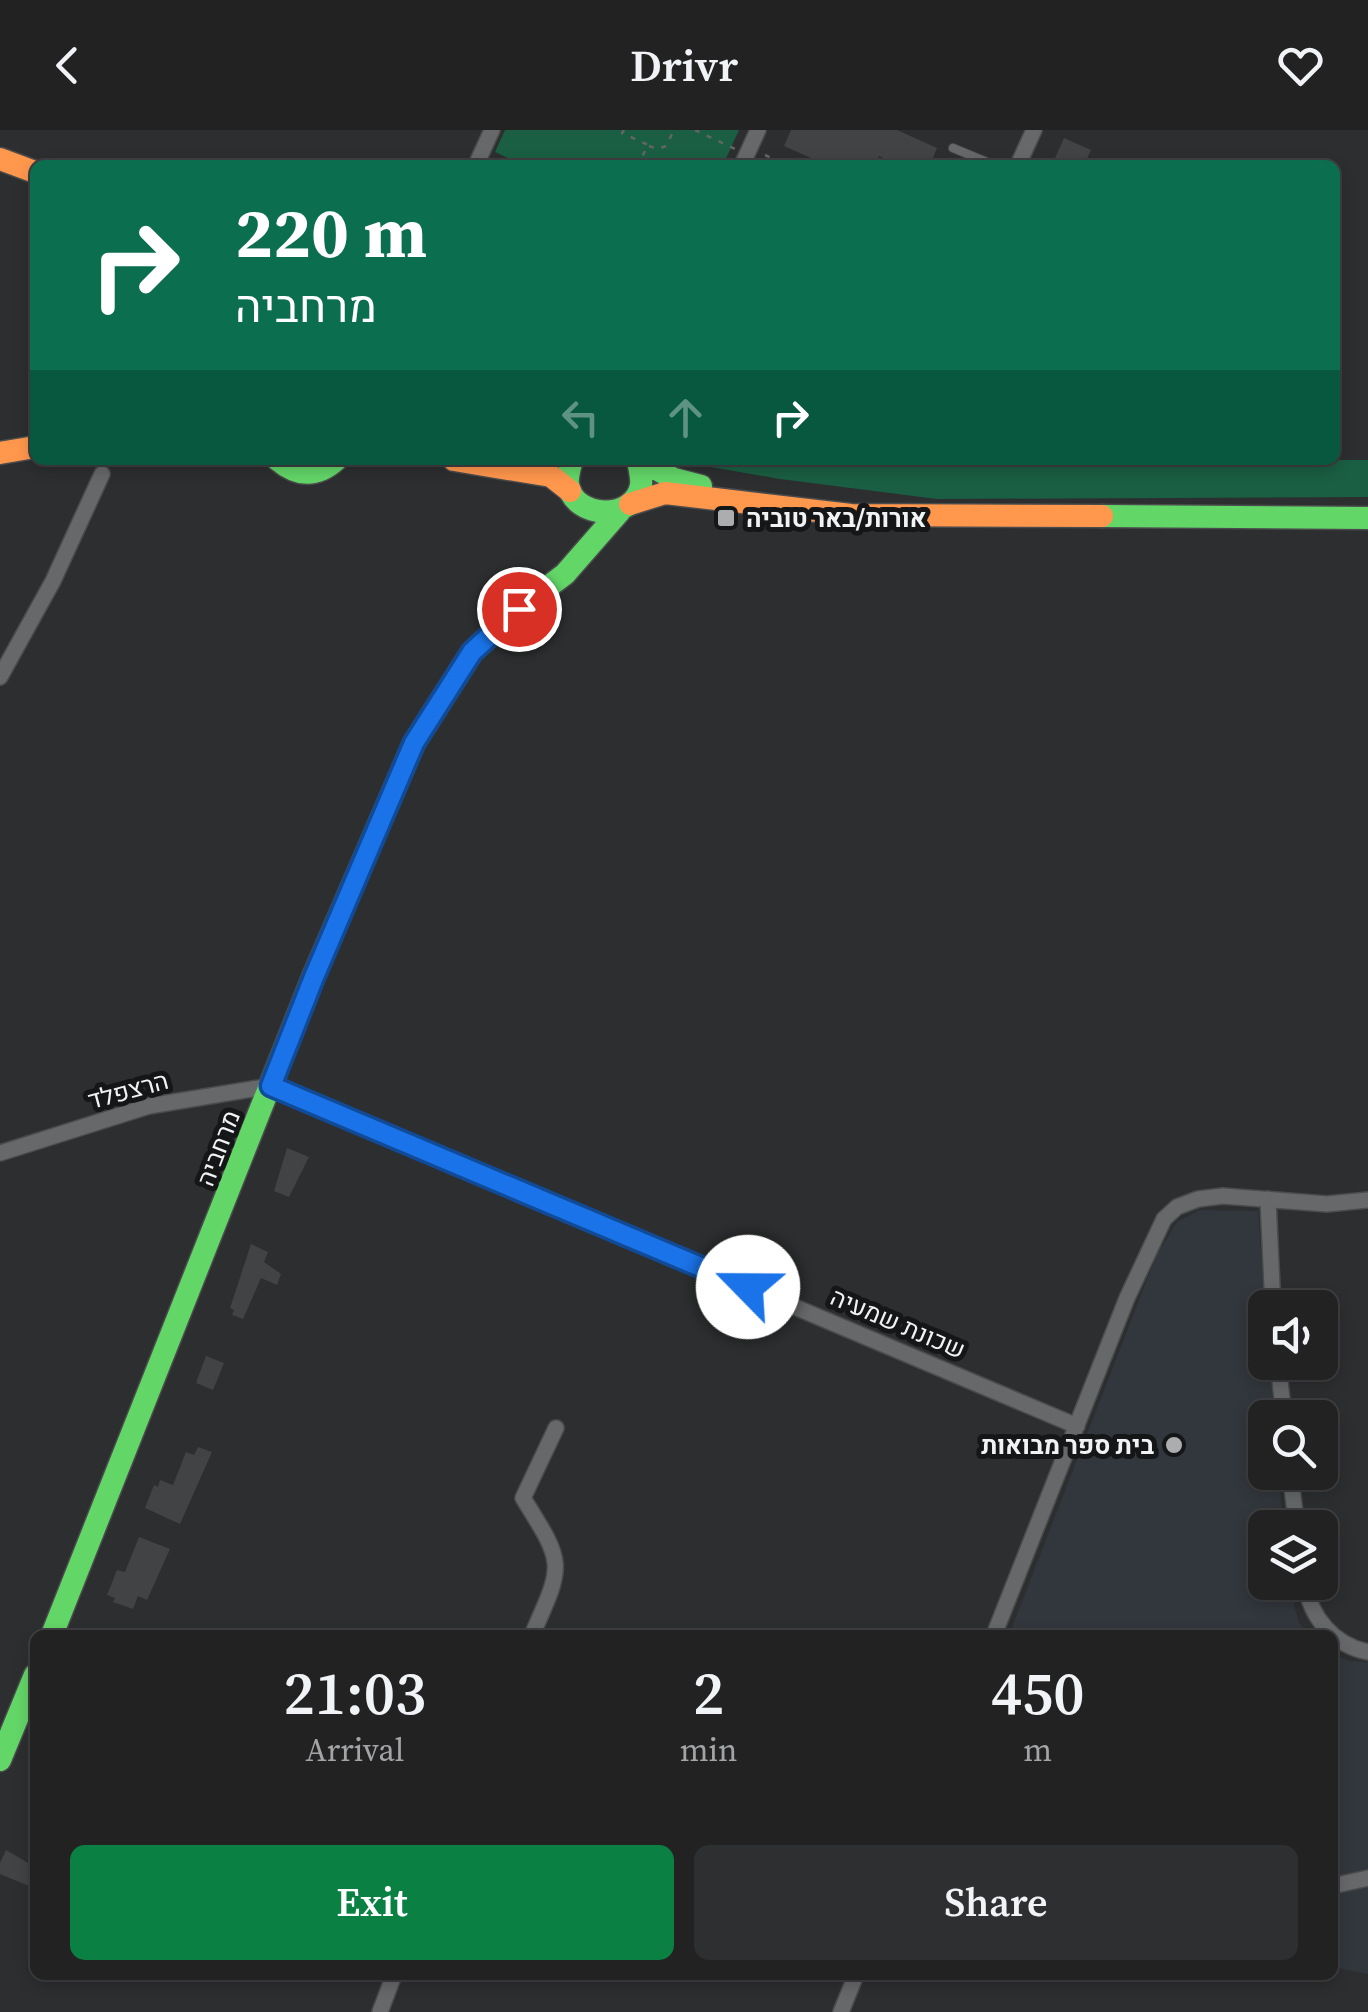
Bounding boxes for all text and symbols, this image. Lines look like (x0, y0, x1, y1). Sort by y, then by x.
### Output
text: Drivr (630, 34, 738, 96)
icon: back (40, 38, 95, 93)
icon: heart (1273, 38, 1328, 93)
text: 220 m (235, 184, 427, 280)
icon: right (70, 200, 200, 330)
text: מרחביה (235, 275, 377, 337)
icon: left (553, 390, 608, 445)
icon: ahead (658, 390, 713, 445)
icon: right (763, 390, 818, 445)
place label: אורות/באר טוביה (746, 501, 926, 535)
marker: אורות/באר טוביה (715, 507, 737, 529)
pin (477, 567, 562, 652)
icon: arrive (492, 582, 547, 637)
street label: הרצפלד (84, 1063, 172, 1117)
street label: מרחביה (188, 1105, 248, 1191)
position arrow (696, 1235, 800, 1339)
street label: שכונת שמעיה (825, 1279, 971, 1367)
map controls (1248, 1290, 1338, 1600)
button: sound (1248, 1290, 1338, 1380)
button: search (1248, 1400, 1338, 1490)
place label: בית ספר מבואות (981, 1428, 1154, 1462)
marker: בית ספר מבואות (1163, 1434, 1185, 1456)
button: layers (1248, 1510, 1338, 1600)
text: 21:03 (283, 1652, 426, 1734)
text: 2 (693, 1652, 724, 1734)
text: 450 (991, 1652, 1085, 1734)
text: Arrival (305, 1728, 404, 1772)
text: min (680, 1728, 737, 1772)
text: m (1023, 1728, 1052, 1772)
button: Exit (70, 1845, 674, 1960)
button: Share (694, 1845, 1298, 1960)

